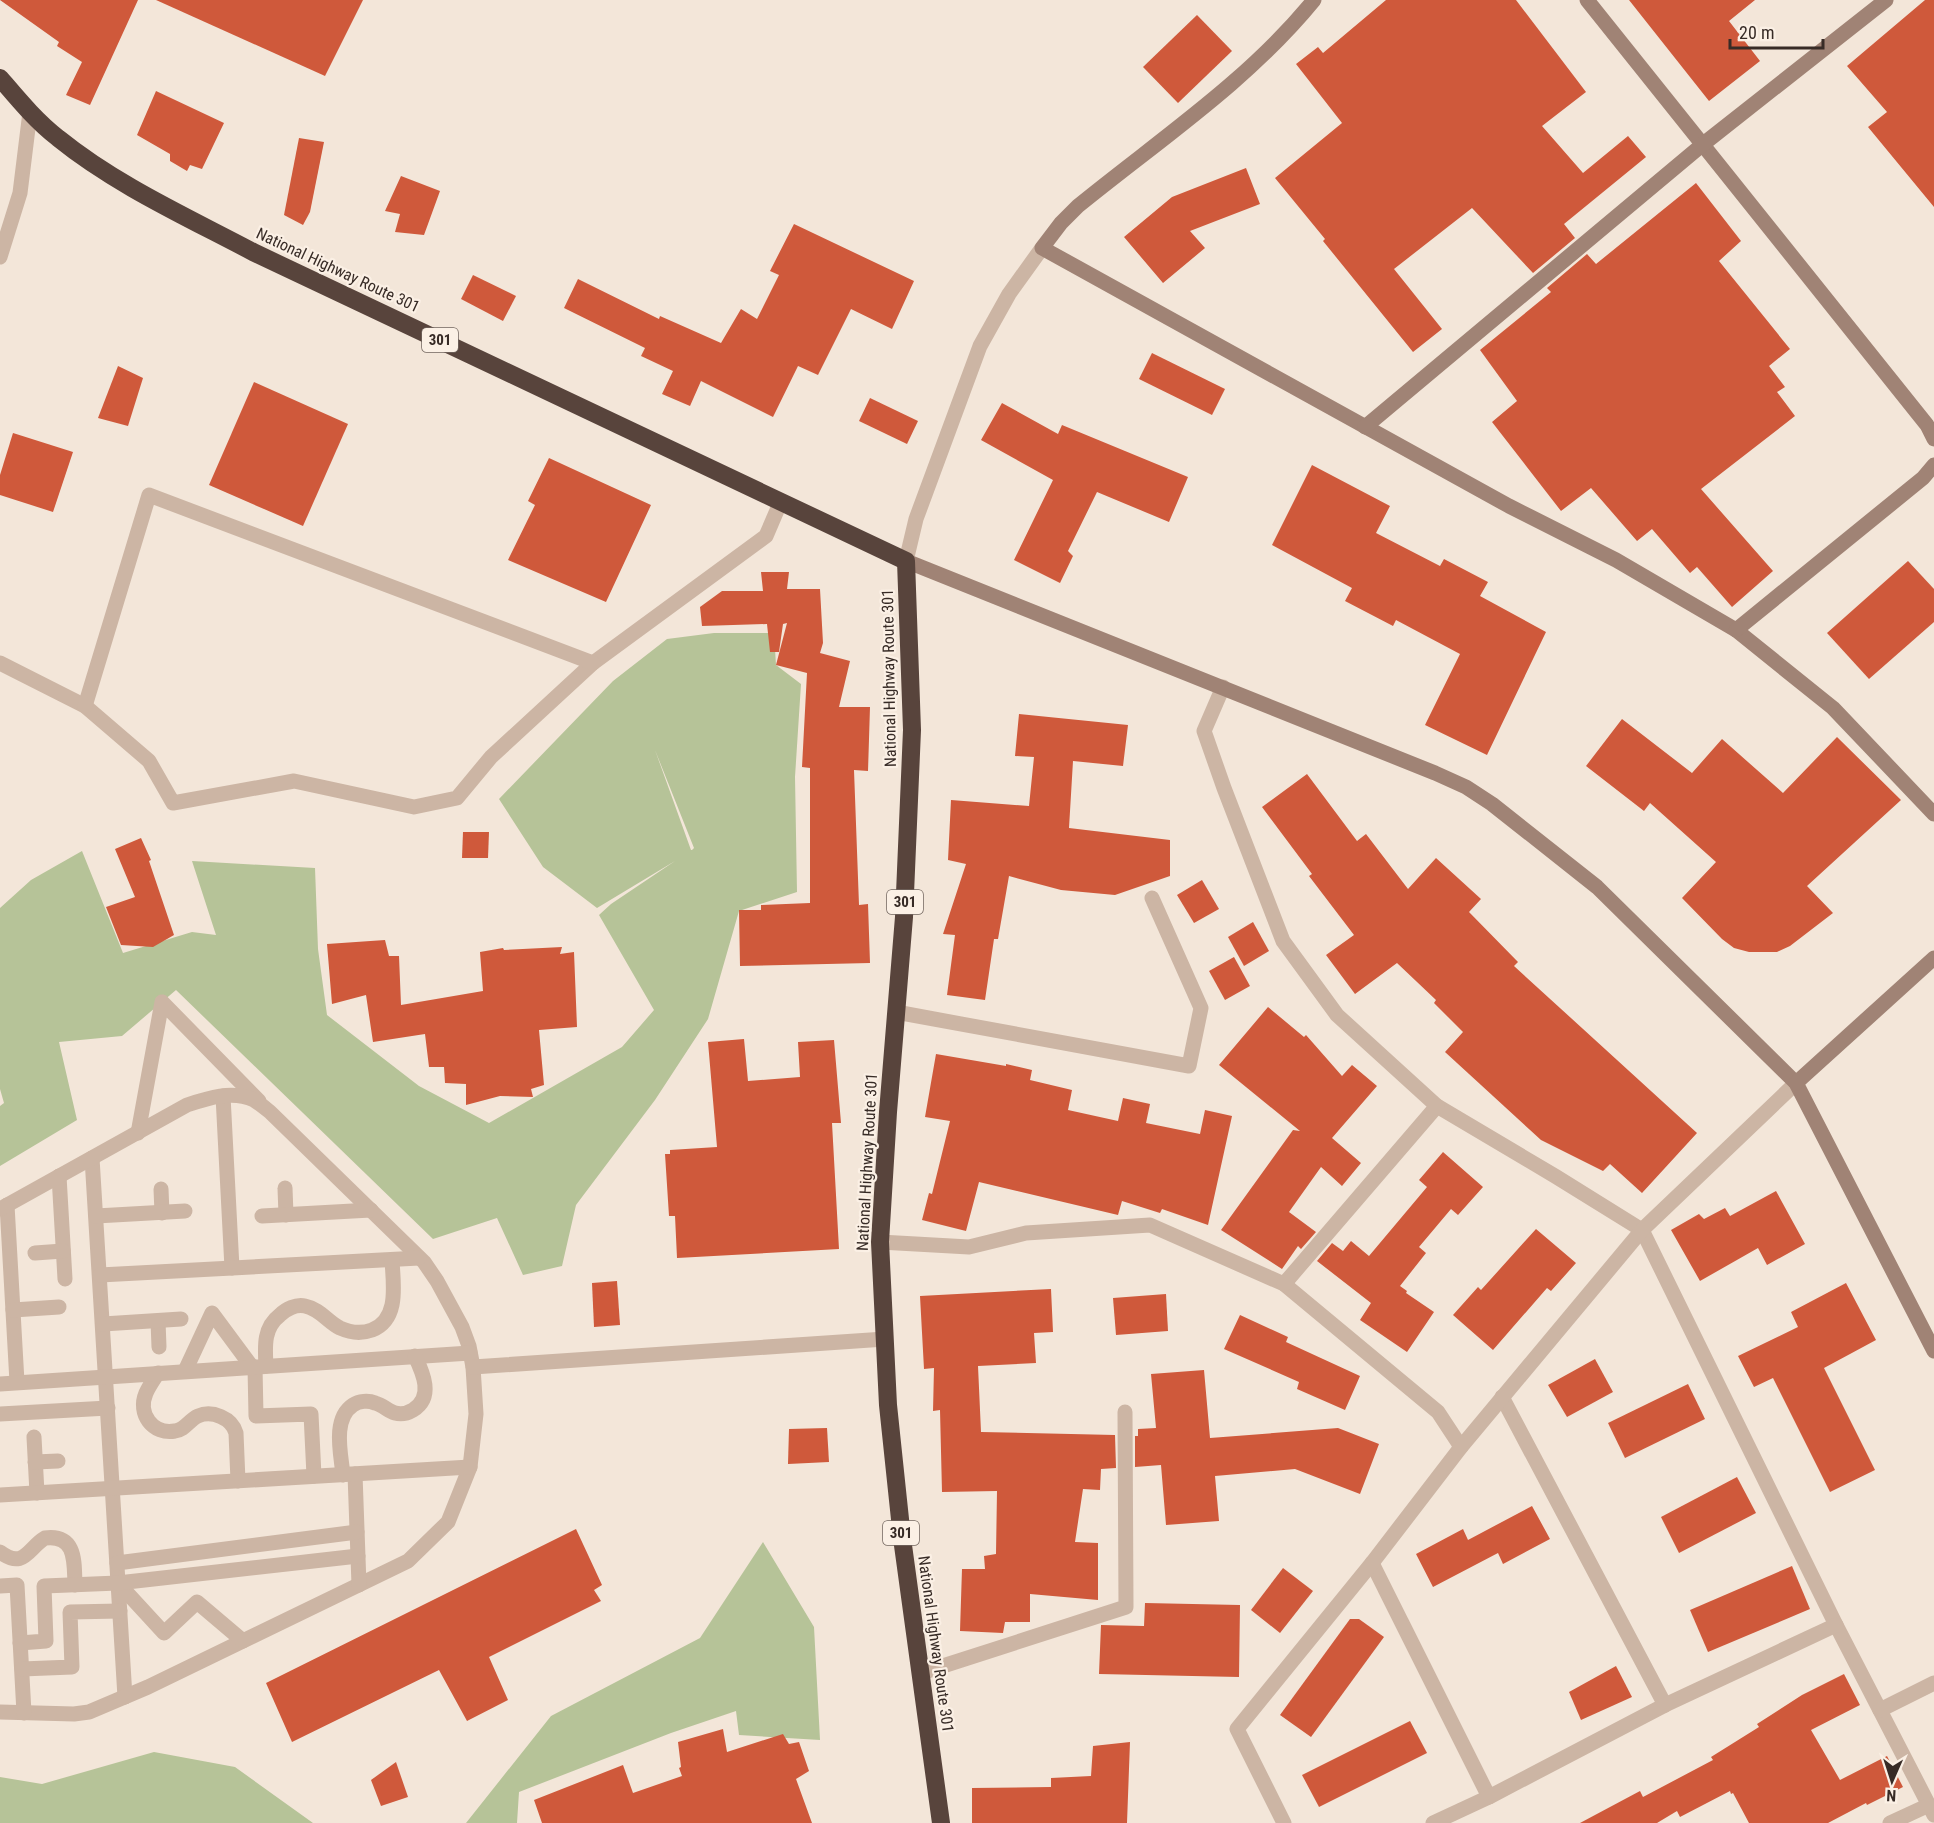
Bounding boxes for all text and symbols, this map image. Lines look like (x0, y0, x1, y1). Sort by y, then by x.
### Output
scale bar (1730, 12, 1823, 50)
text: 20 m (1739, 22, 1774, 43)
street label: National Highway Route 301 (253, 224, 423, 316)
road number: 301 (422, 328, 458, 352)
street label: National Highway Route 301 (878, 589, 900, 767)
road number: 301 (887, 890, 923, 914)
street label: National Highway Route 301 (853, 1073, 881, 1251)
road number: 301 (883, 1521, 919, 1545)
street label: National Highway Route 301 (914, 1554, 958, 1734)
north arrow (1862, 1751, 1922, 1811)
text: N (1886, 1786, 1897, 1805)

